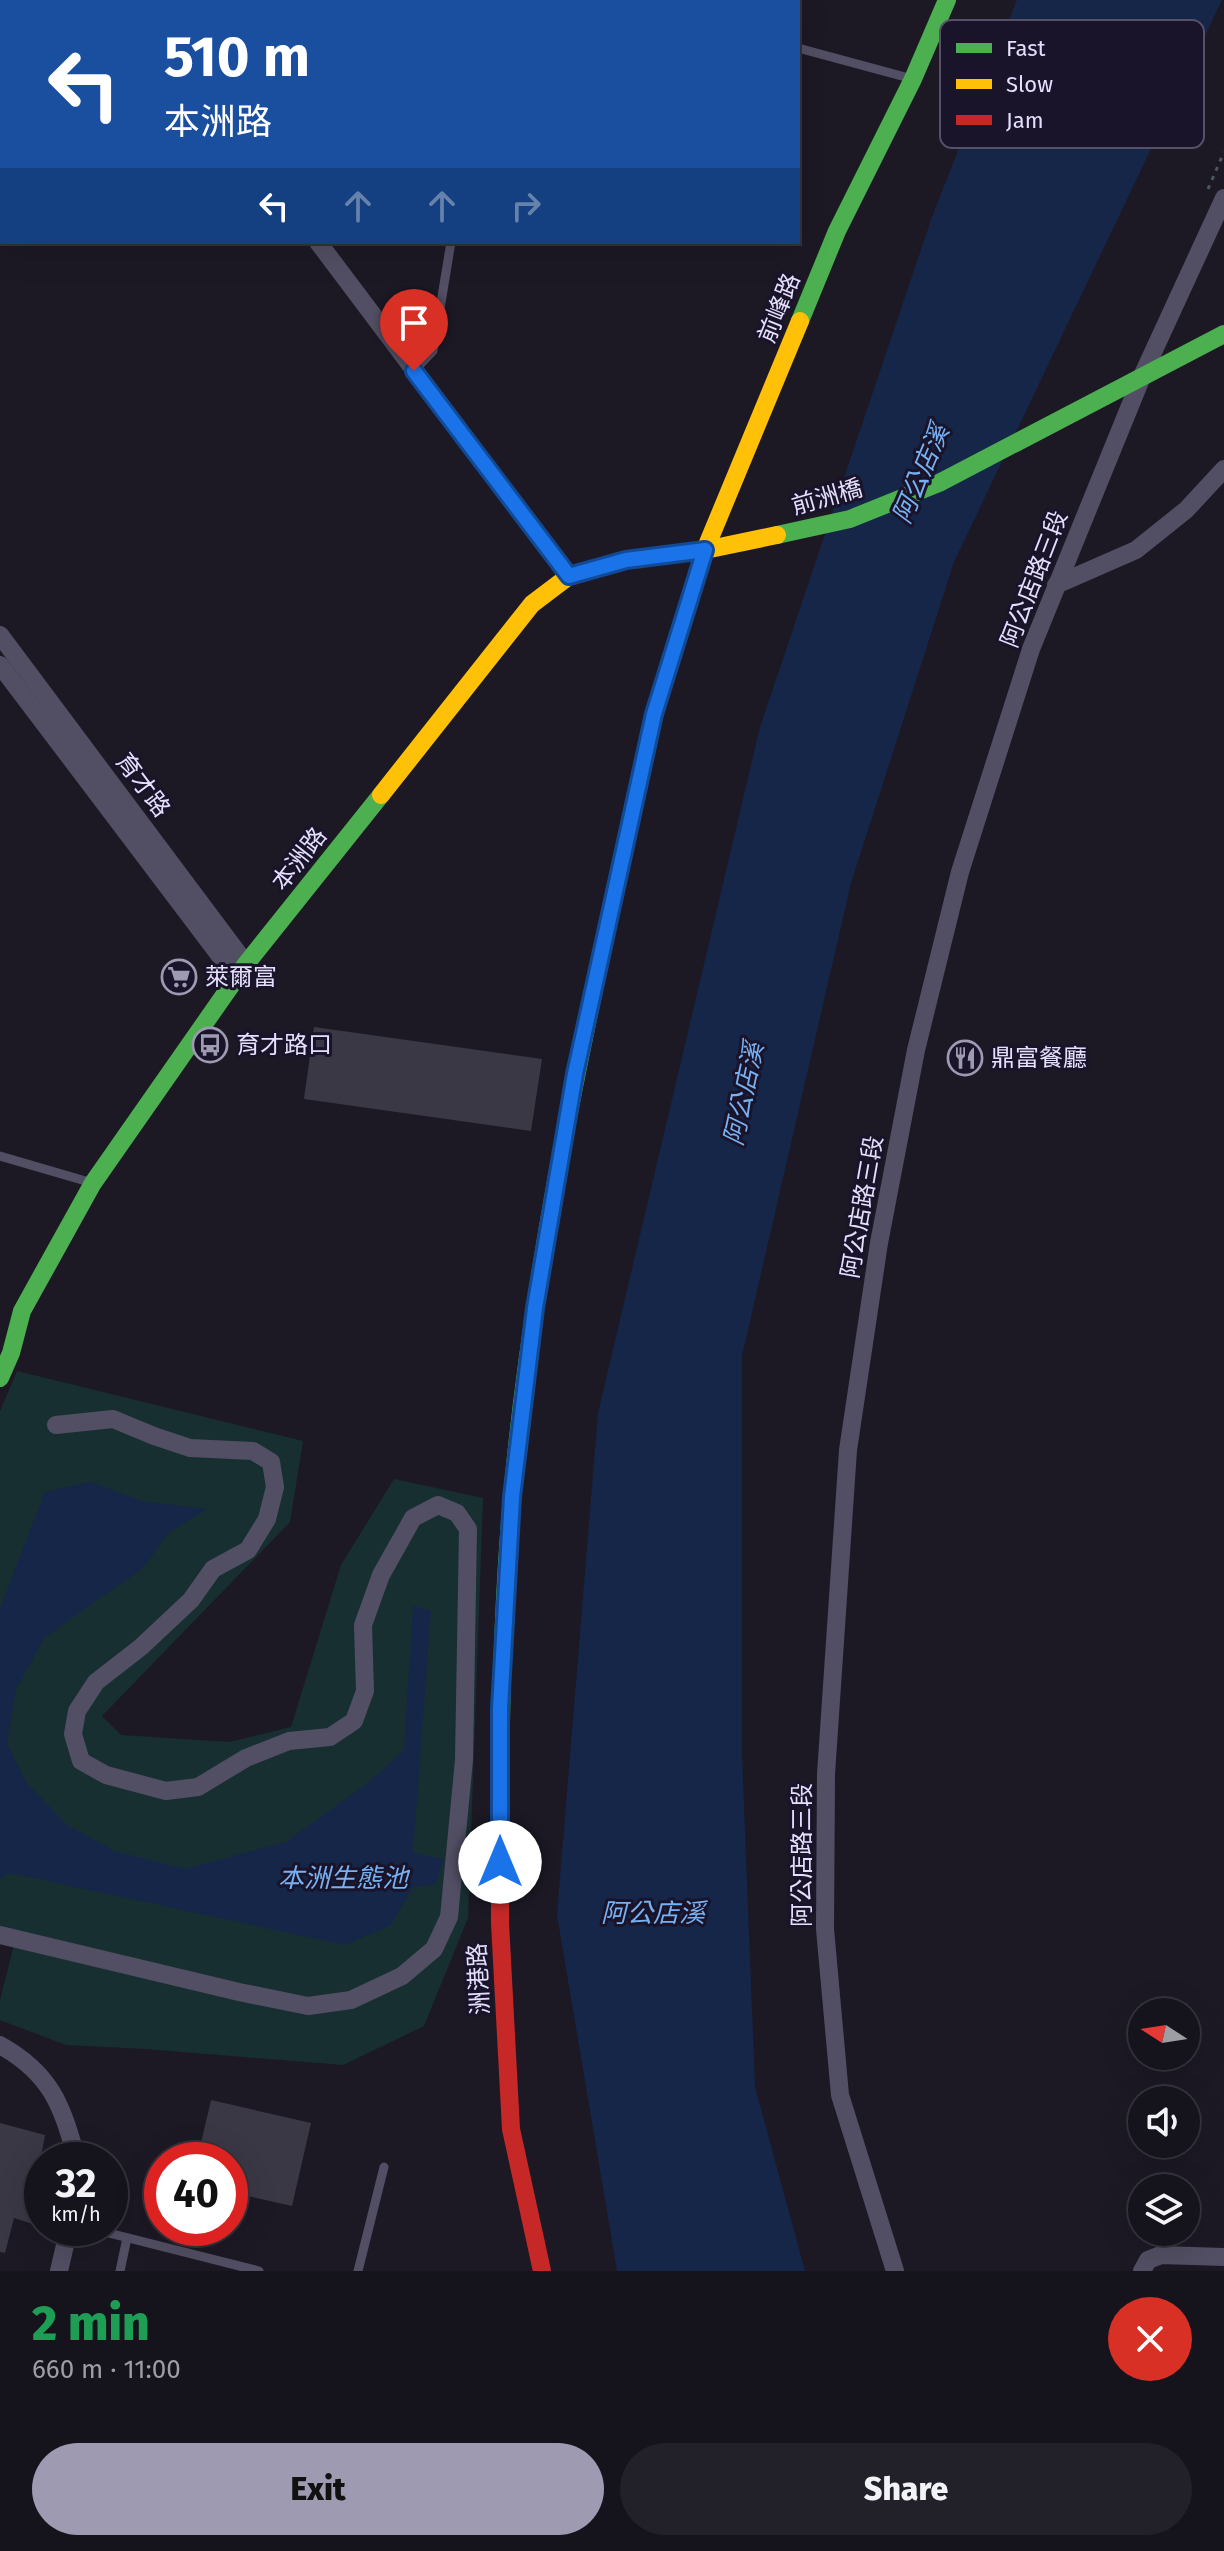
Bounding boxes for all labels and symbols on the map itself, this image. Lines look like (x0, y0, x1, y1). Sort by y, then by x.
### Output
legend (940, 20, 1204, 148)
text: Fast (1006, 35, 1046, 62)
text: Slow (1006, 71, 1053, 98)
text: Jam (1006, 107, 1044, 134)
street label: 前峰路 (753, 269, 805, 347)
pin (380, 289, 448, 371)
water label: 阿公店溪 (886, 416, 957, 528)
street label: 前洲橋 (789, 474, 865, 520)
street label: 阿公店路三段 (995, 507, 1073, 651)
street label: 育才路 (110, 748, 176, 822)
street label: 本洲路 (266, 822, 332, 896)
supermarket icon: 萊爾富 (160, 958, 198, 996)
place label: 萊爾富 (205, 963, 277, 991)
bus stop icon: 育才路口 (191, 1026, 229, 1064)
place label: 育才路口 (236, 1031, 332, 1059)
water label: 阿公店溪 (718, 1036, 771, 1148)
restaurant icon: 鼎富餐廳 (946, 1039, 984, 1077)
place label: 鼎富餐廳 (991, 1044, 1087, 1072)
street label: 阿公店路三段 (836, 1134, 888, 1280)
street label: 阿公店路三段 (788, 1783, 816, 1927)
position arrow (458, 1820, 542, 1904)
water label: 本洲生態池 (278, 1863, 411, 1894)
water label: 阿公店溪 (601, 1898, 709, 1929)
street label: 洲港路 (463, 1942, 495, 2016)
north arrow (1128, 1998, 1200, 2070)
speed limit sign: 40 (144, 2142, 248, 2246)

